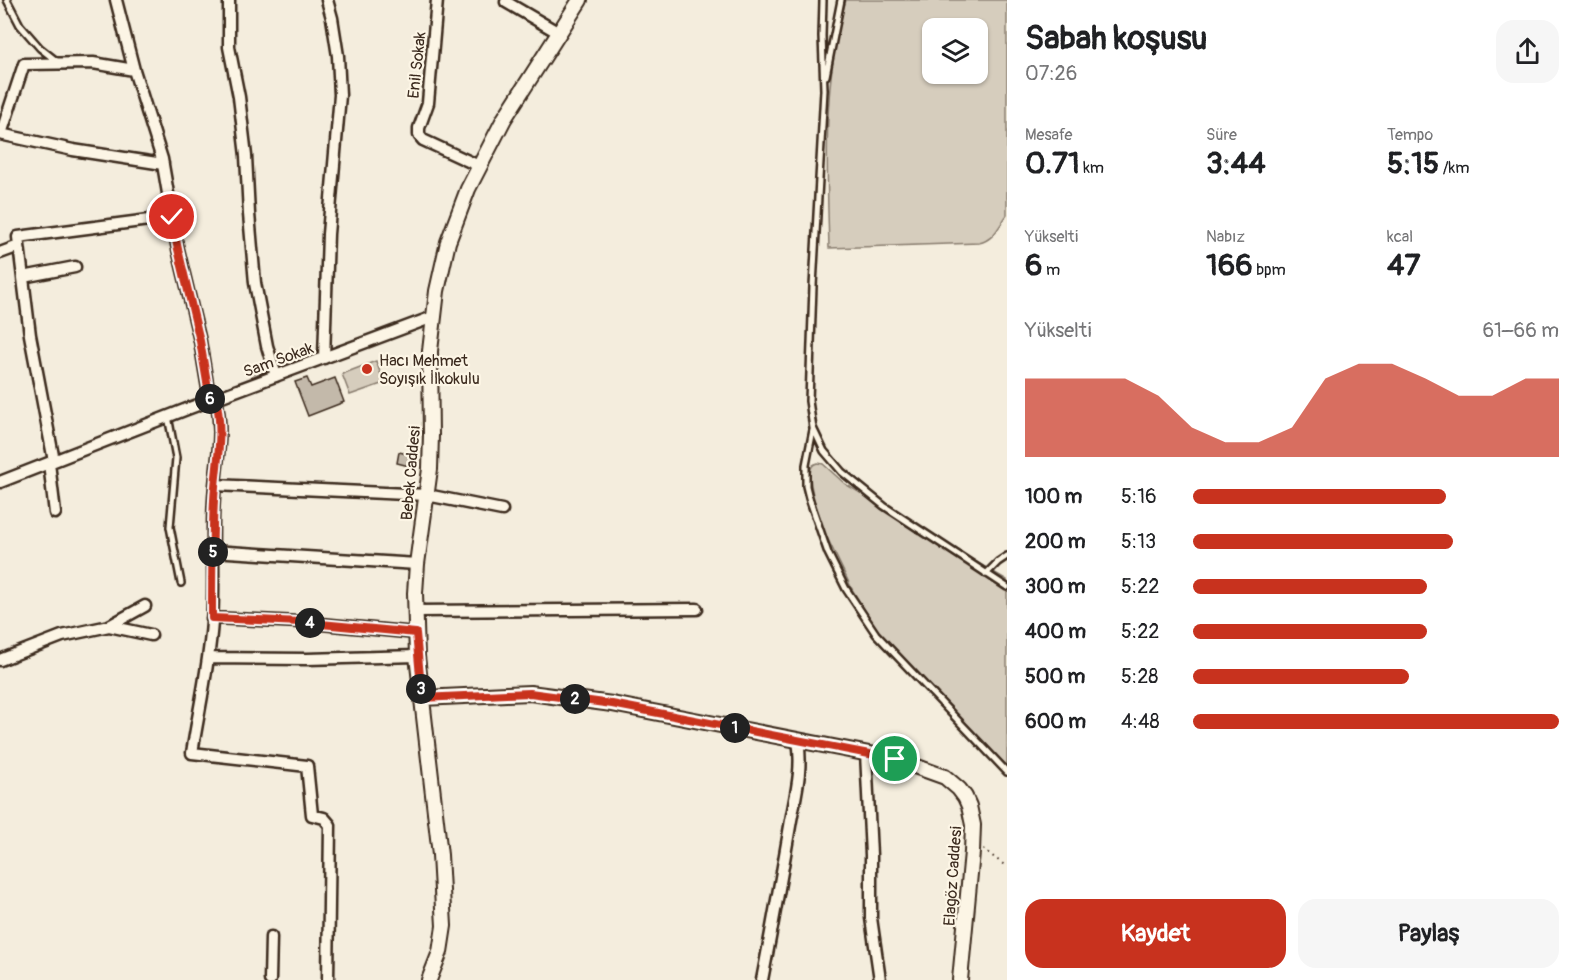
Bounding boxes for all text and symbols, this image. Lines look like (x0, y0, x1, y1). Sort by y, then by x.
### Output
map controls (922, 18, 988, 84)
button: layers (922, 18, 988, 84)
text: Sabah koşusu (1025, 18, 1207, 59)
button: share (1496, 20, 1559, 83)
street label: Enil Sokak (404, 30, 430, 99)
text: 07:26 (1025, 61, 1077, 86)
text: Mesafe (1025, 125, 1072, 145)
text: Süre (1206, 125, 1237, 145)
text: Tempo (1387, 125, 1433, 145)
text: 0.71 (1025, 145, 1080, 182)
text: 3:44 (1206, 145, 1266, 182)
text: 5:15 (1387, 145, 1439, 182)
text: km (1080, 158, 1104, 178)
text: /km (1439, 158, 1469, 178)
pin (146, 191, 197, 242)
icon: check (155, 200, 188, 233)
text: Yükselti (1025, 227, 1078, 247)
text: Nabız (1206, 227, 1245, 247)
text: kcal (1387, 227, 1413, 247)
text: 6 (1025, 247, 1042, 284)
text: 166 (1206, 247, 1253, 284)
text: 47 (1387, 247, 1420, 284)
text: m (1042, 260, 1060, 280)
text: bpm (1253, 260, 1286, 280)
text: Yükselti (1025, 318, 1092, 343)
text: 61–66 m (1482, 318, 1559, 343)
street label: Sam Sokak (241, 338, 316, 382)
place label: Hacı Mehmet Soyışık İlkokulu (379, 351, 480, 389)
marker: Hacı Mehmet Soyışık İlkokulu (360, 362, 374, 376)
pin: 6 (195, 384, 225, 414)
text: 6 (205, 389, 215, 409)
street label: Bebek Caddesi (397, 425, 425, 521)
text: 100 m (1025, 484, 1082, 509)
text: 5:16 (1121, 484, 1157, 509)
text: 200 m (1025, 529, 1086, 554)
text: 5:13 (1121, 529, 1156, 554)
pin: 5 (198, 537, 228, 567)
text: 5 (209, 542, 217, 562)
text: 300 m (1025, 574, 1086, 599)
text: 5:22 (1121, 574, 1160, 599)
pin: 4 (295, 608, 325, 638)
text: 4 (305, 613, 315, 633)
text: 400 m (1025, 619, 1086, 644)
text: 5:22 (1121, 619, 1160, 644)
text: 500 m (1025, 664, 1085, 689)
text: 5:28 (1121, 664, 1158, 689)
pin: 3 (406, 674, 436, 704)
text: 3 (417, 679, 425, 699)
pin: 2 (560, 684, 590, 714)
text: 2 (571, 689, 579, 709)
text: 600 m (1025, 709, 1086, 734)
text: 4:48 (1121, 709, 1160, 734)
pin: 1 (720, 713, 750, 743)
text: 1 (732, 718, 738, 738)
pin (869, 733, 920, 784)
icon: arrive (878, 742, 911, 775)
street label: Elagöz Caddesi (940, 825, 966, 927)
button: Kaydet (1025, 899, 1286, 968)
button: Paylaş (1298, 899, 1559, 968)

